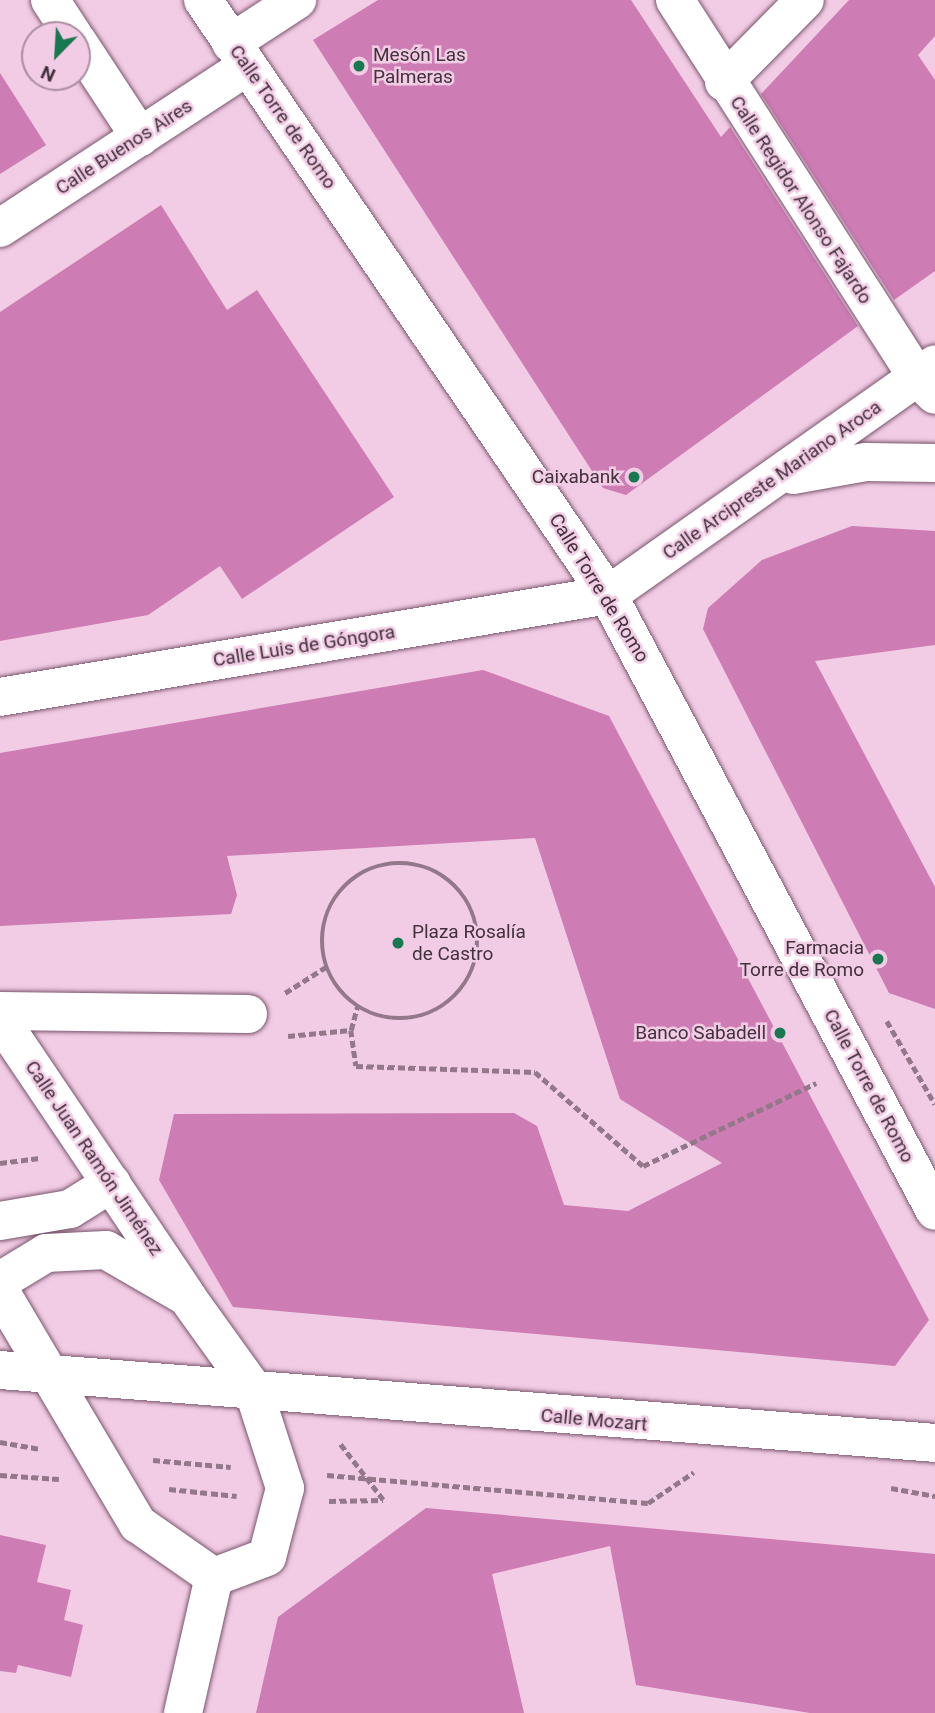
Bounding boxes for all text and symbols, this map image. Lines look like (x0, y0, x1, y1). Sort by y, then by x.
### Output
north arrow (21, 21, 91, 91)
street label: Calle Torre de Romo (225, 40, 341, 194)
place label: Mesón Las Palmeras (373, 44, 466, 88)
marker: Mesón Las Palmeras (351, 58, 367, 74)
text: N (37, 61, 59, 87)
street label: Calle Regidor Alonso Fajardo (725, 92, 877, 308)
street label: Calle Buenos Aires (51, 94, 197, 200)
street label: Calle Arcipreste Mariano Aroca (658, 396, 886, 564)
place label: Caixabank (532, 466, 620, 488)
marker: Caixabank (626, 469, 642, 485)
street label: Calle Torre de Romo (544, 509, 654, 667)
street label: Calle Luis de Góngora (211, 620, 397, 672)
place label: Plaza Rosalía de Castro (412, 921, 526, 965)
marker: Plaza Rosalía de Castro (390, 935, 406, 951)
place label: Farmacia Torre de Romo (740, 937, 864, 981)
marker: Farmacia Torre de Romo (870, 951, 886, 967)
street label: Calle Torre de Romo (819, 1005, 919, 1167)
place label: Banco Sabadell (635, 1022, 766, 1044)
marker: Banco Sabadell (772, 1025, 788, 1041)
street label: Calle Juan Ramón Jiménez (20, 1056, 168, 1260)
street label: Calle Mozart (540, 1404, 648, 1436)

